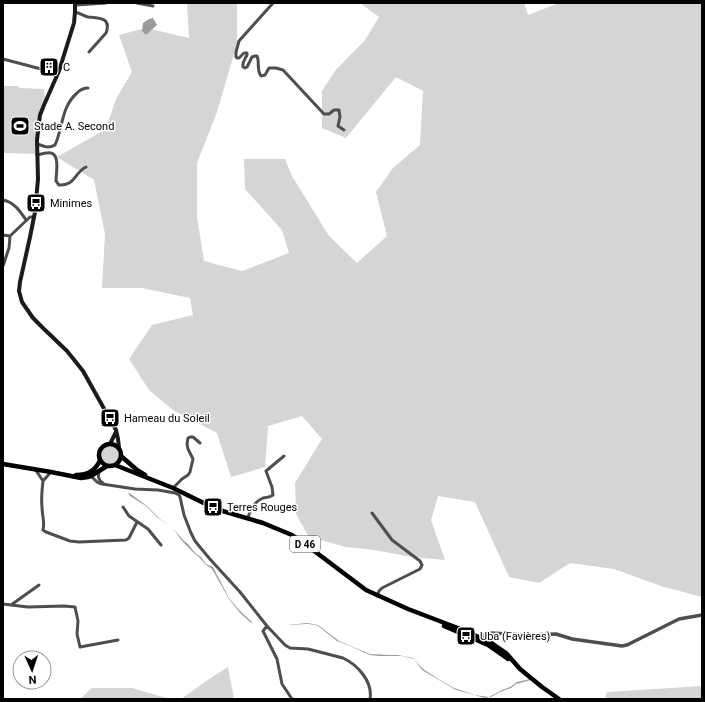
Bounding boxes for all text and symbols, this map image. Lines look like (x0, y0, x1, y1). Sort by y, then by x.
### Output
building icon: C (38, 56, 60, 78)
place label: C (63, 61, 70, 74)
sports icon: Stade A. Second (9, 115, 31, 137)
place label: Stade A. Second (34, 120, 114, 133)
bus stop icon: Minimes (25, 192, 47, 214)
place label: Minimes (50, 197, 93, 210)
bus stop icon: Hameau du Soleil (99, 407, 121, 429)
place label: Hameau du Soleil (124, 412, 210, 425)
bus stop icon: Terres Rouges (202, 496, 224, 518)
place label: Terres Rouges (227, 501, 298, 514)
road number: D 46 (290, 536, 320, 552)
bus stop icon: Uba (Favières) (455, 625, 477, 647)
place label: Uba (Favières) (480, 630, 551, 643)
north arrow (12, 650, 52, 690)
text: N (28, 673, 37, 686)

